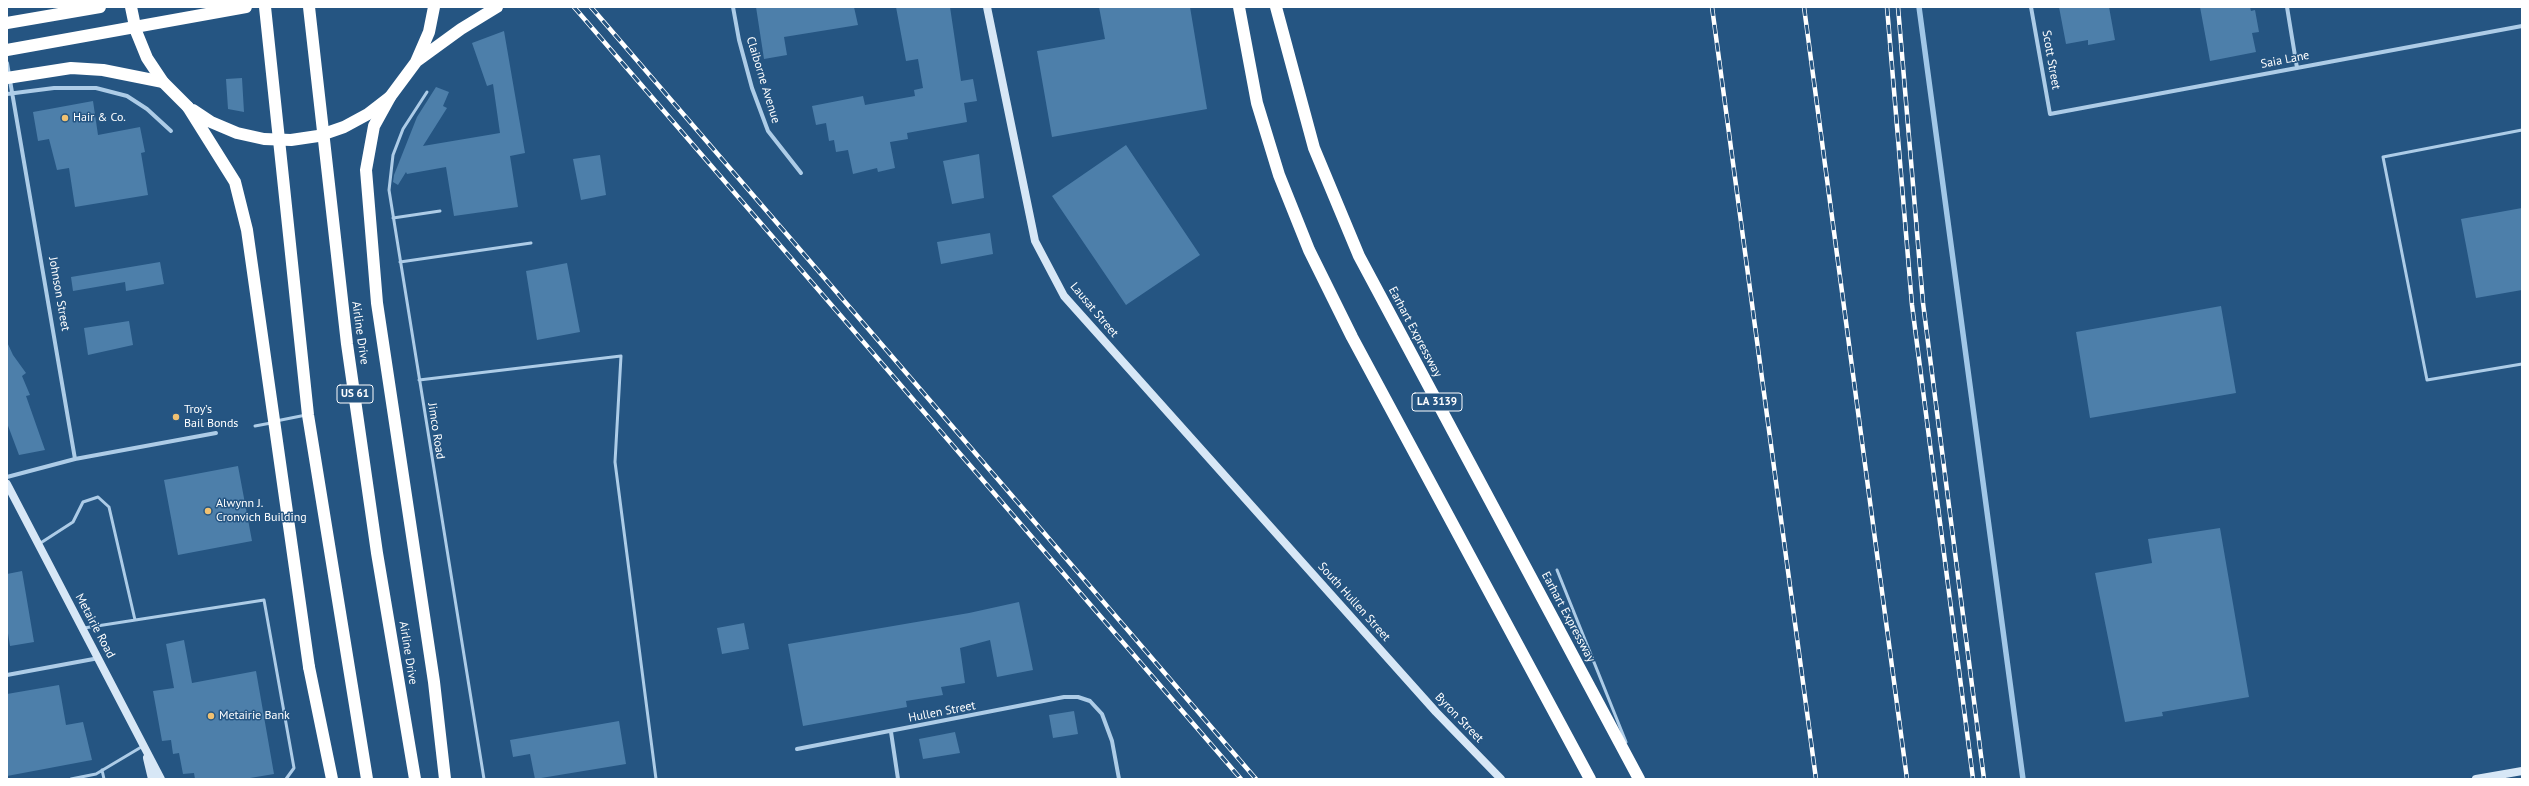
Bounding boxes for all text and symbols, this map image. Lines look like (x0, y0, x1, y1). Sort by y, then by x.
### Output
street label: Scott Street (2039, 29, 2063, 91)
street label: Claiborne Avenue (743, 35, 783, 125)
street label: Saia Lane (2259, 48, 2311, 72)
place label: Hair & Co. (73, 111, 126, 125)
marker: Hair & Co. (60, 113, 70, 123)
street label: Johnson Street (45, 256, 73, 332)
street label: Lausat Street (1067, 280, 1121, 340)
street label: Earhart Expressway (1385, 284, 1445, 380)
street label: Airline Drive (348, 300, 372, 366)
road number: US 61 (337, 385, 373, 403)
road number: LA 3139 (1412, 393, 1462, 411)
street label: Jimco Road (424, 402, 448, 460)
place label: Troy’s Bail Bonds (184, 403, 238, 431)
marker: Troy’s Bail Bonds (171, 412, 181, 422)
place label: Alwynn J. Cronvich Building (216, 497, 307, 525)
marker: Alwynn J. Cronvich Building (203, 506, 213, 516)
street label: South Hullen Street (1315, 560, 1393, 644)
street label: Earhart Expressway (1538, 569, 1598, 665)
street label: Metairie Road (72, 591, 118, 661)
street label: Airline Drive (396, 620, 420, 686)
street label: Byron Street (1432, 690, 1486, 746)
street label: Hullen Street (907, 698, 977, 726)
place label: Metairie Bank (219, 709, 290, 723)
marker: Metairie Bank (206, 711, 216, 721)

